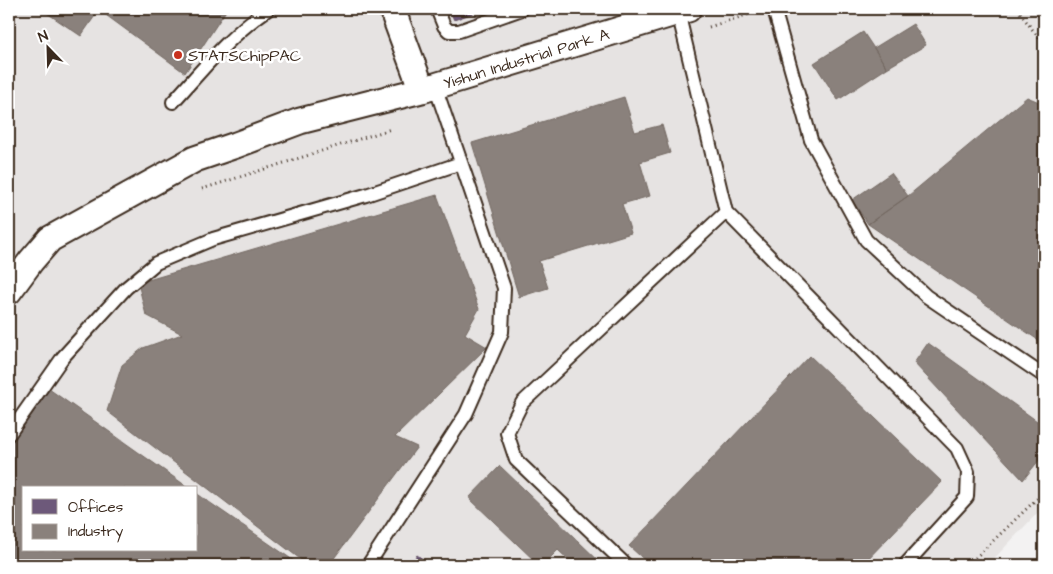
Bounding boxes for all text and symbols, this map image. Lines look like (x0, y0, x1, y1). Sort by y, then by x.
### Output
north arrow (22, 22, 72, 72)
street label: Yishun Industrial Park A (441, 23, 612, 95)
text: N (35, 26, 51, 48)
place label: STATSChipPAC (188, 45, 301, 67)
marker: STATSChipPAC (172, 49, 184, 61)
legend (22, 486, 198, 552)
text: Offices (68, 497, 124, 518)
text: Industry (68, 521, 123, 543)

